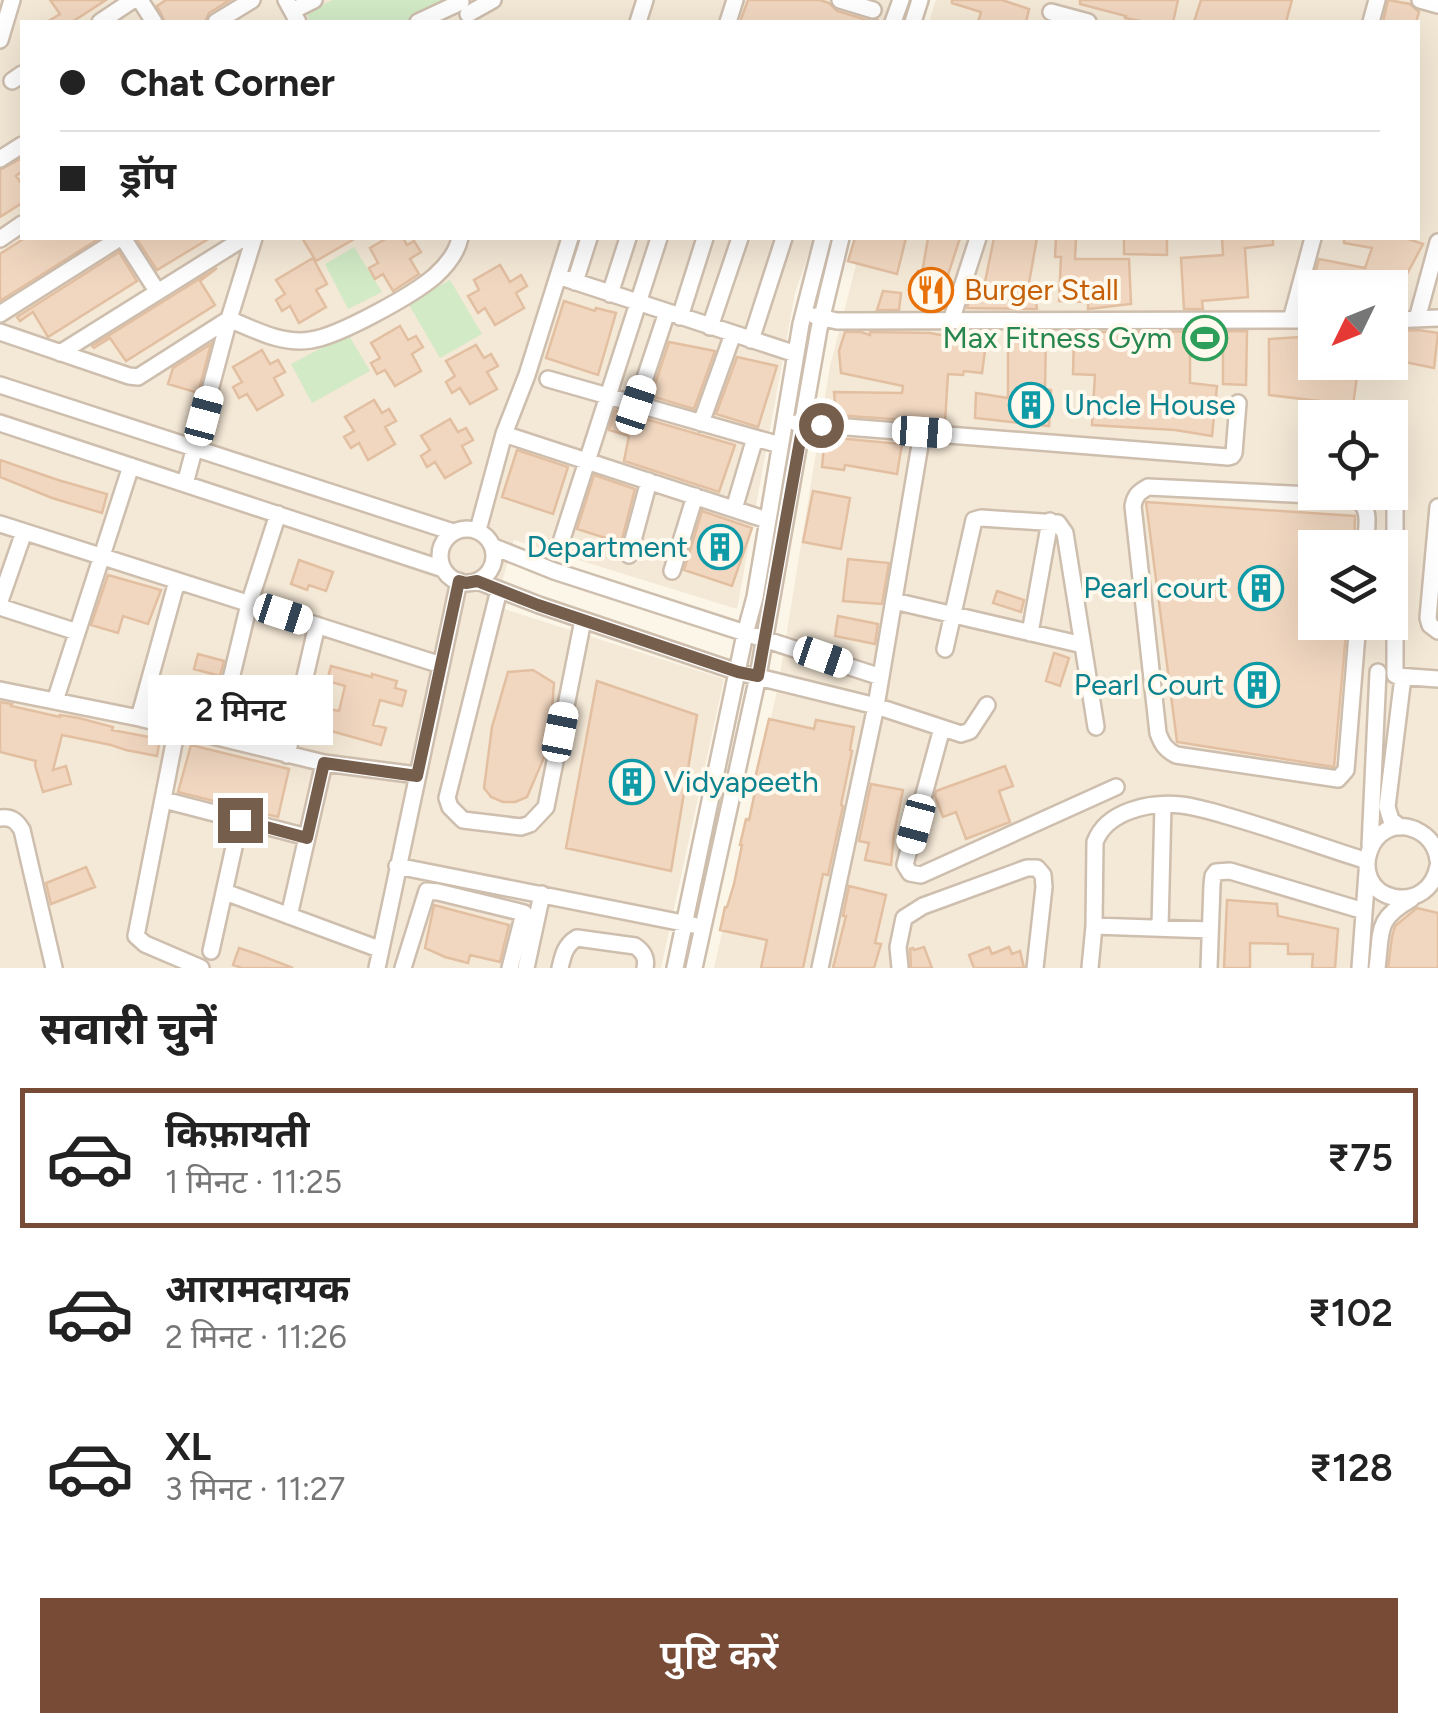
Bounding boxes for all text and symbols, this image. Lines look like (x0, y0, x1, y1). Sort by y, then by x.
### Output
text: Chat Corner (120, 60, 335, 106)
text: ड्रॉप (120, 153, 176, 199)
restaurant icon: Burger Stall (908, 267, 954, 313)
north arrow (1298, 270, 1408, 380)
map controls (1298, 270, 1408, 640)
place label: Burger Stall (964, 271, 1119, 308)
sports icon: Max Fitness Gym (1182, 315, 1228, 361)
place label: Max Fitness Gym (942, 319, 1172, 356)
car (612, 372, 660, 438)
building icon: Uncle House (1008, 382, 1054, 428)
car (182, 383, 226, 449)
place label: Uncle House (1064, 386, 1236, 423)
button: locate (1298, 400, 1408, 510)
route start (799, 403, 844, 448)
car (891, 415, 953, 449)
building icon: Department (697, 524, 743, 570)
place label: Department (526, 528, 688, 565)
button: layers (1298, 530, 1408, 640)
building icon: Pearl court (1238, 565, 1284, 611)
place label: Pearl court (1083, 569, 1228, 606)
car (250, 590, 316, 638)
car (790, 633, 856, 681)
building icon: Pearl Court (1234, 662, 1280, 708)
place label: Pearl Court (1074, 666, 1224, 703)
callout: 2 मिनट (148, 675, 332, 745)
text: 2 मिनट (195, 691, 286, 729)
car (540, 700, 580, 764)
building icon: Vidyapeeth (609, 759, 655, 805)
place label: Vidyapeeth (664, 763, 819, 800)
car (894, 791, 938, 857)
route end (218, 798, 263, 843)
text: सवारी चुनें (40, 1001, 216, 1055)
text: किफ़ायती (165, 1111, 309, 1157)
icon: car (45, 1113, 135, 1203)
text: ₹75 (1327, 1135, 1393, 1181)
text: 1 मिनट · 11:25 (165, 1163, 342, 1201)
text: आरामदायक (165, 1266, 349, 1312)
icon: car (45, 1268, 135, 1358)
text: ₹102 (1308, 1290, 1393, 1336)
text: 2 मिनट · 11:26 (165, 1318, 347, 1356)
icon: car (45, 1423, 135, 1513)
text: XL (165, 1424, 211, 1470)
text: ₹128 (1309, 1445, 1393, 1491)
text: 3 मिनट · 11:27 (165, 1470, 345, 1508)
button: पुष्टि करें (40, 1598, 1398, 1713)

